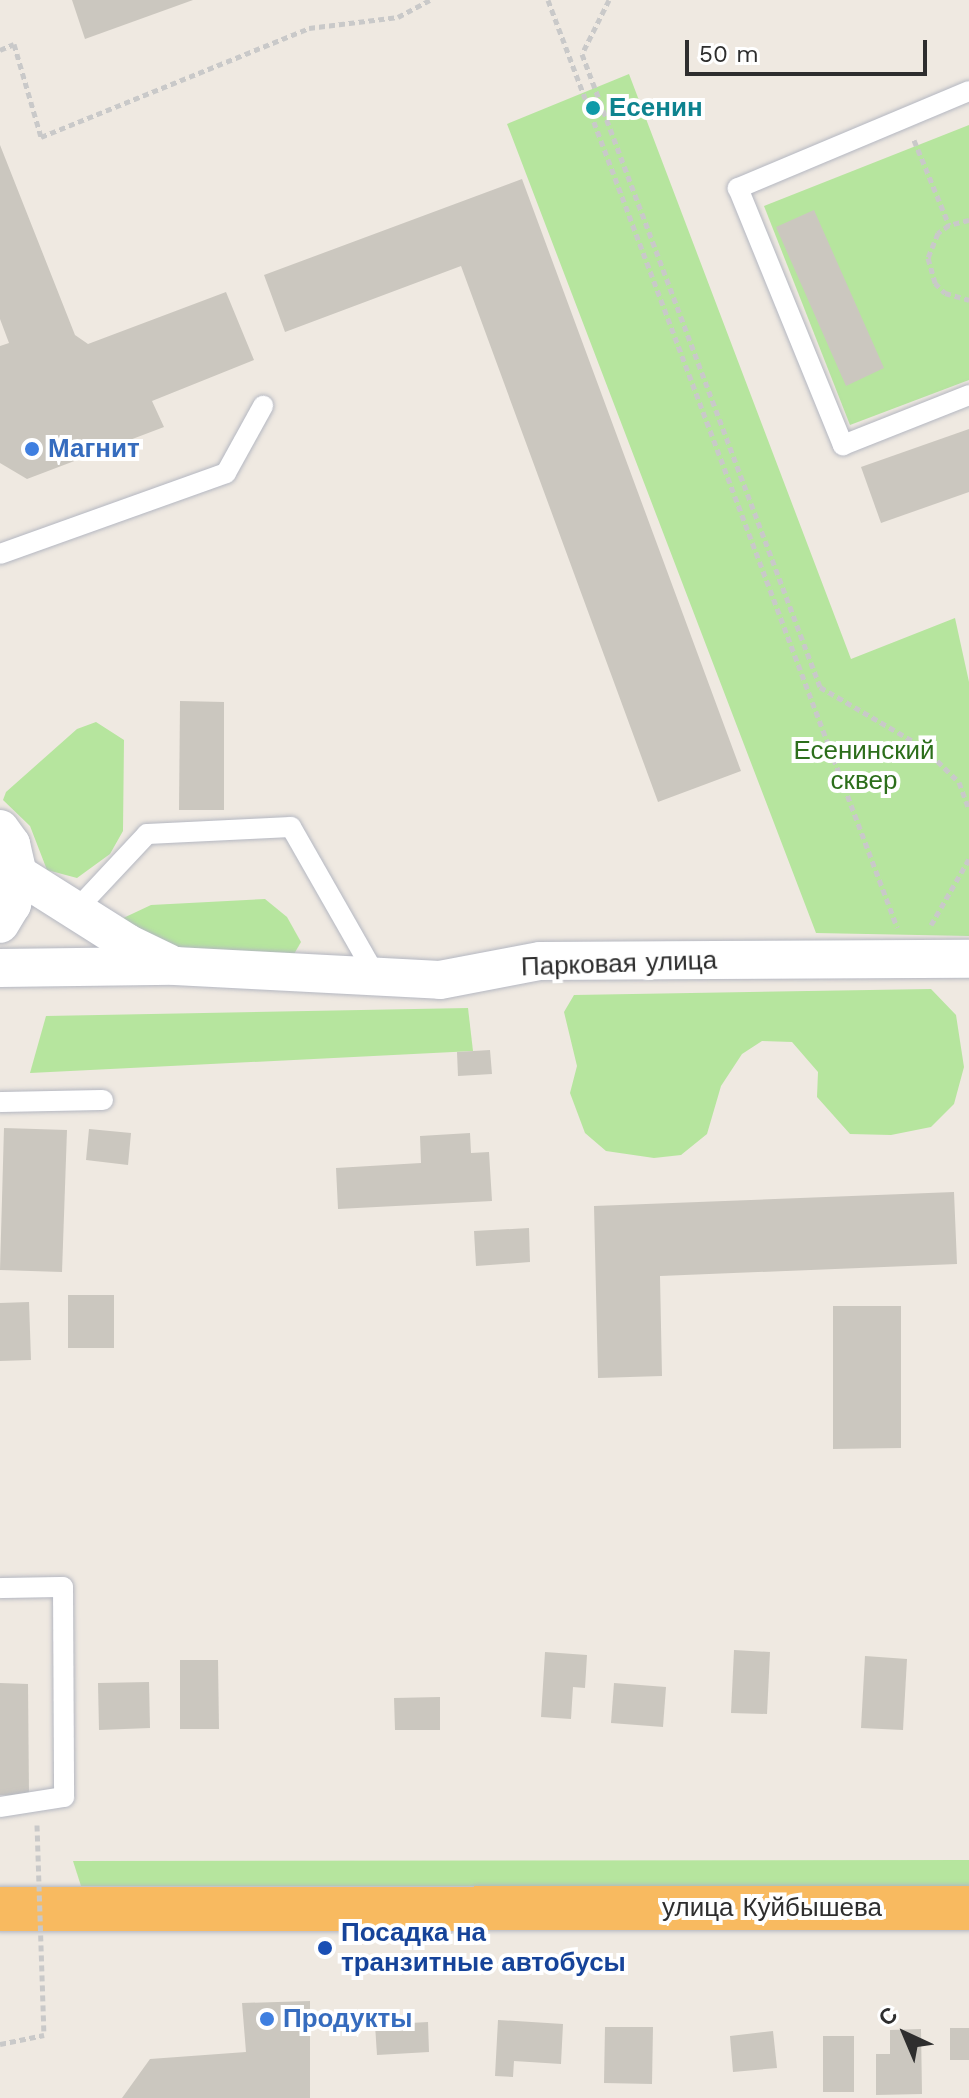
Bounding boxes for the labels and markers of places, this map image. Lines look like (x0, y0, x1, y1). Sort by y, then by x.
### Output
place label: Есенин (609, 92, 703, 124)
marker: Есенин (584, 99, 602, 117)
place label: Магнит (48, 433, 140, 465)
marker: Магнит (23, 440, 41, 458)
place label: Посадка на транзитные автобусы (341, 1917, 626, 1978)
marker: Посадка на транзитные автобусы (316, 1939, 334, 1957)
place label: Продукты (283, 2003, 412, 2035)
marker: Продукты (258, 2010, 276, 2028)

